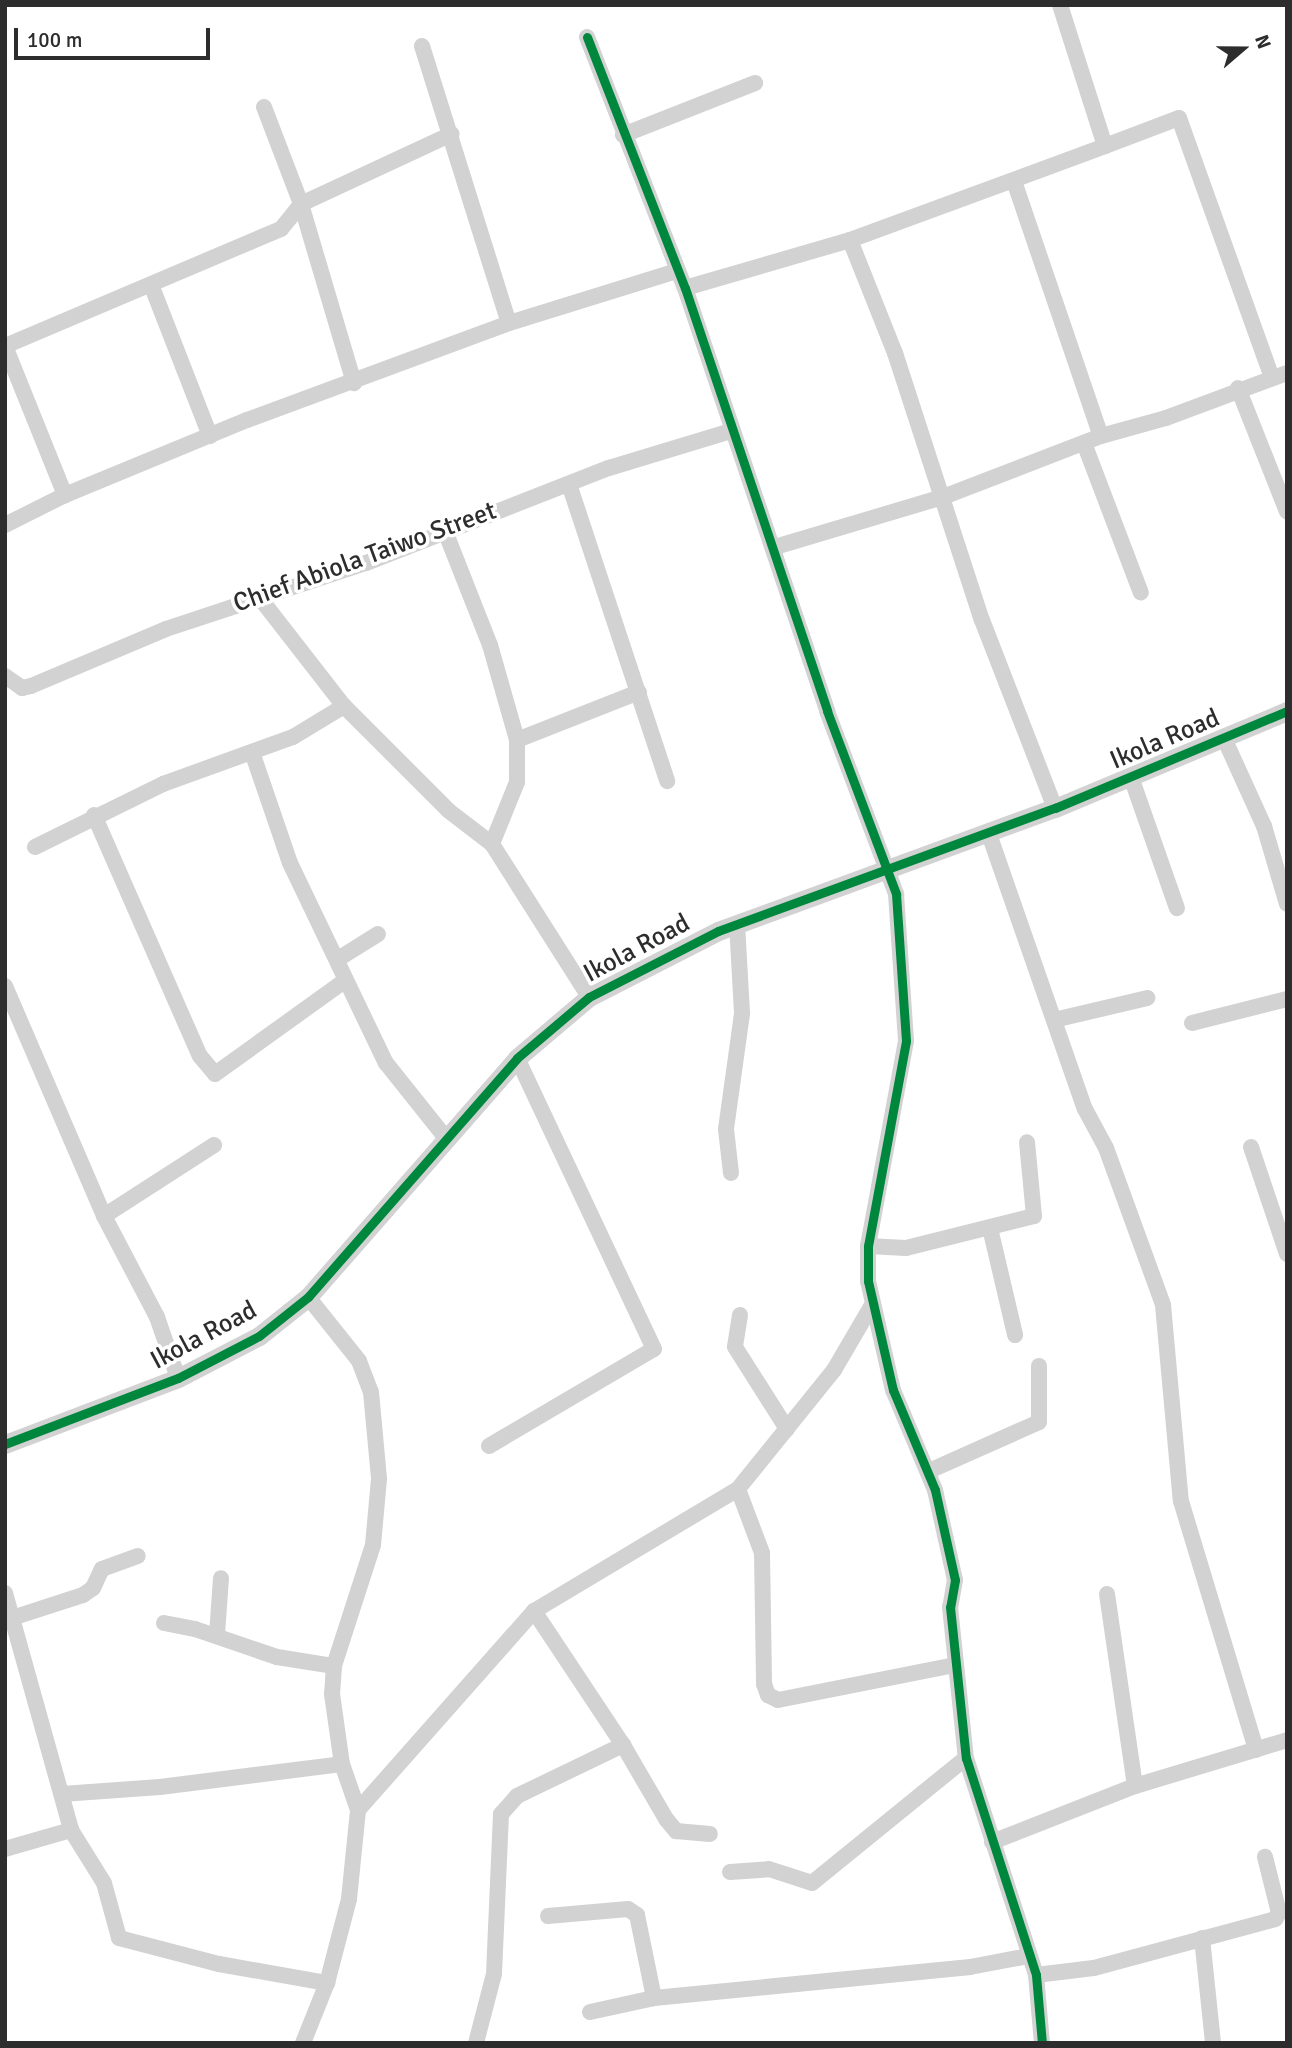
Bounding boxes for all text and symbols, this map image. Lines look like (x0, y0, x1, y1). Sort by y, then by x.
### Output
scale bar (18, 14, 214, 58)
north arrow (1208, 14, 1278, 84)
text: 100 m (27, 27, 82, 53)
text: N (1249, 32, 1276, 52)
street label: Chief Abiola Taiwo Street (229, 496, 501, 620)
street label: Ikola Road (1106, 703, 1224, 777)
street label: Ikola Road (579, 908, 695, 990)
street label: Ikola Road (146, 1295, 262, 1377)

